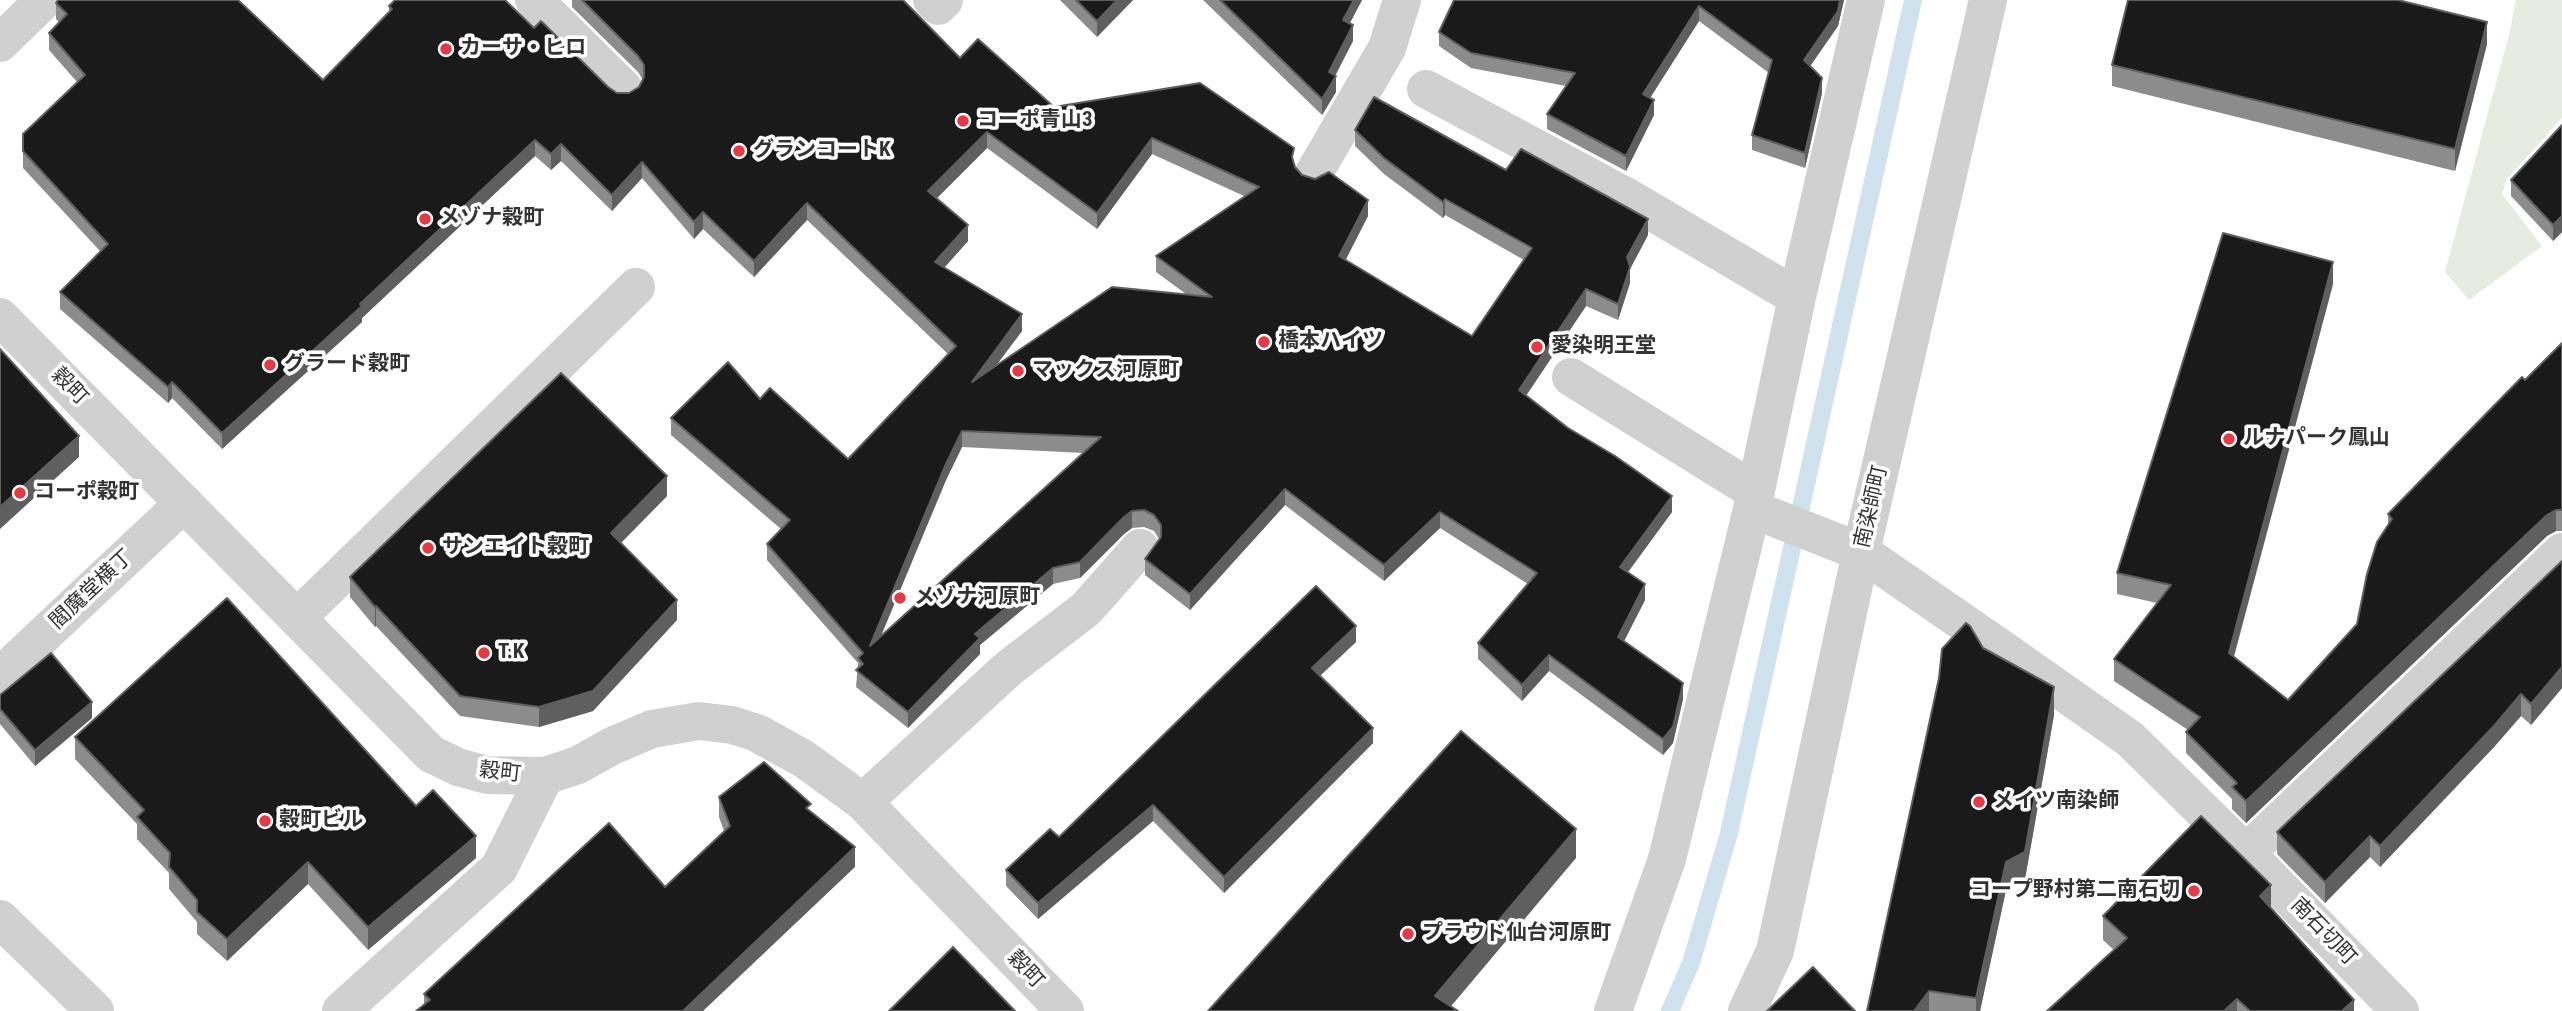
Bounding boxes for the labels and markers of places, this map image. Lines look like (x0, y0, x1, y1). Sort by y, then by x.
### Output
place label: カーサ・ヒロ (460, 36, 586, 62)
marker: カーサ・ヒロ (438, 41, 454, 57)
place label: コーポ青山3 (977, 108, 1093, 134)
marker: コーポ青山3 (955, 113, 971, 129)
place label: グランコートK (753, 138, 891, 164)
marker: グランコートK (731, 143, 747, 159)
place label: メゾナ穀町 (439, 206, 544, 232)
marker: メゾナ穀町 (417, 211, 433, 227)
place label: 橋本ハイツ (1278, 329, 1383, 355)
marker: 橋本ハイツ (1256, 334, 1272, 350)
place label: 愛染明王堂 (1551, 334, 1656, 360)
marker: 愛染明王堂 (1529, 339, 1545, 355)
place label: グラード穀町 (284, 352, 410, 378)
marker: グラード穀町 (262, 357, 278, 373)
place label: マックス河原町 (1032, 358, 1179, 384)
marker: マックス河原町 (1010, 363, 1026, 379)
place label: ルナパーク鳳山 (2243, 426, 2390, 452)
marker: ルナパーク鳳山 (2221, 431, 2237, 447)
place label: コーポ穀町 (34, 480, 139, 506)
marker: コーポ穀町 (12, 485, 28, 501)
place label: サンエイト穀町 (442, 535, 589, 561)
marker: サンエイト穀町 (420, 540, 436, 556)
place label: メゾナ河原町 (914, 585, 1040, 611)
marker: メゾナ河原町 (892, 590, 908, 606)
place label: T.K (498, 640, 524, 666)
marker: T.K (476, 645, 492, 661)
place label: メイツ南染師 (1993, 789, 2119, 815)
marker: メイツ南染師 (1971, 794, 1987, 810)
place label: 穀町ビル (279, 808, 363, 834)
marker: 穀町ビル (257, 813, 273, 829)
place label: コープ野村第二南石切 (1970, 878, 2180, 904)
marker: コープ野村第二南石切 (2186, 883, 2202, 899)
place label: プラウド仙台河原町 (1422, 921, 1611, 947)
marker: プラウド仙台河原町 (1400, 926, 1416, 942)

